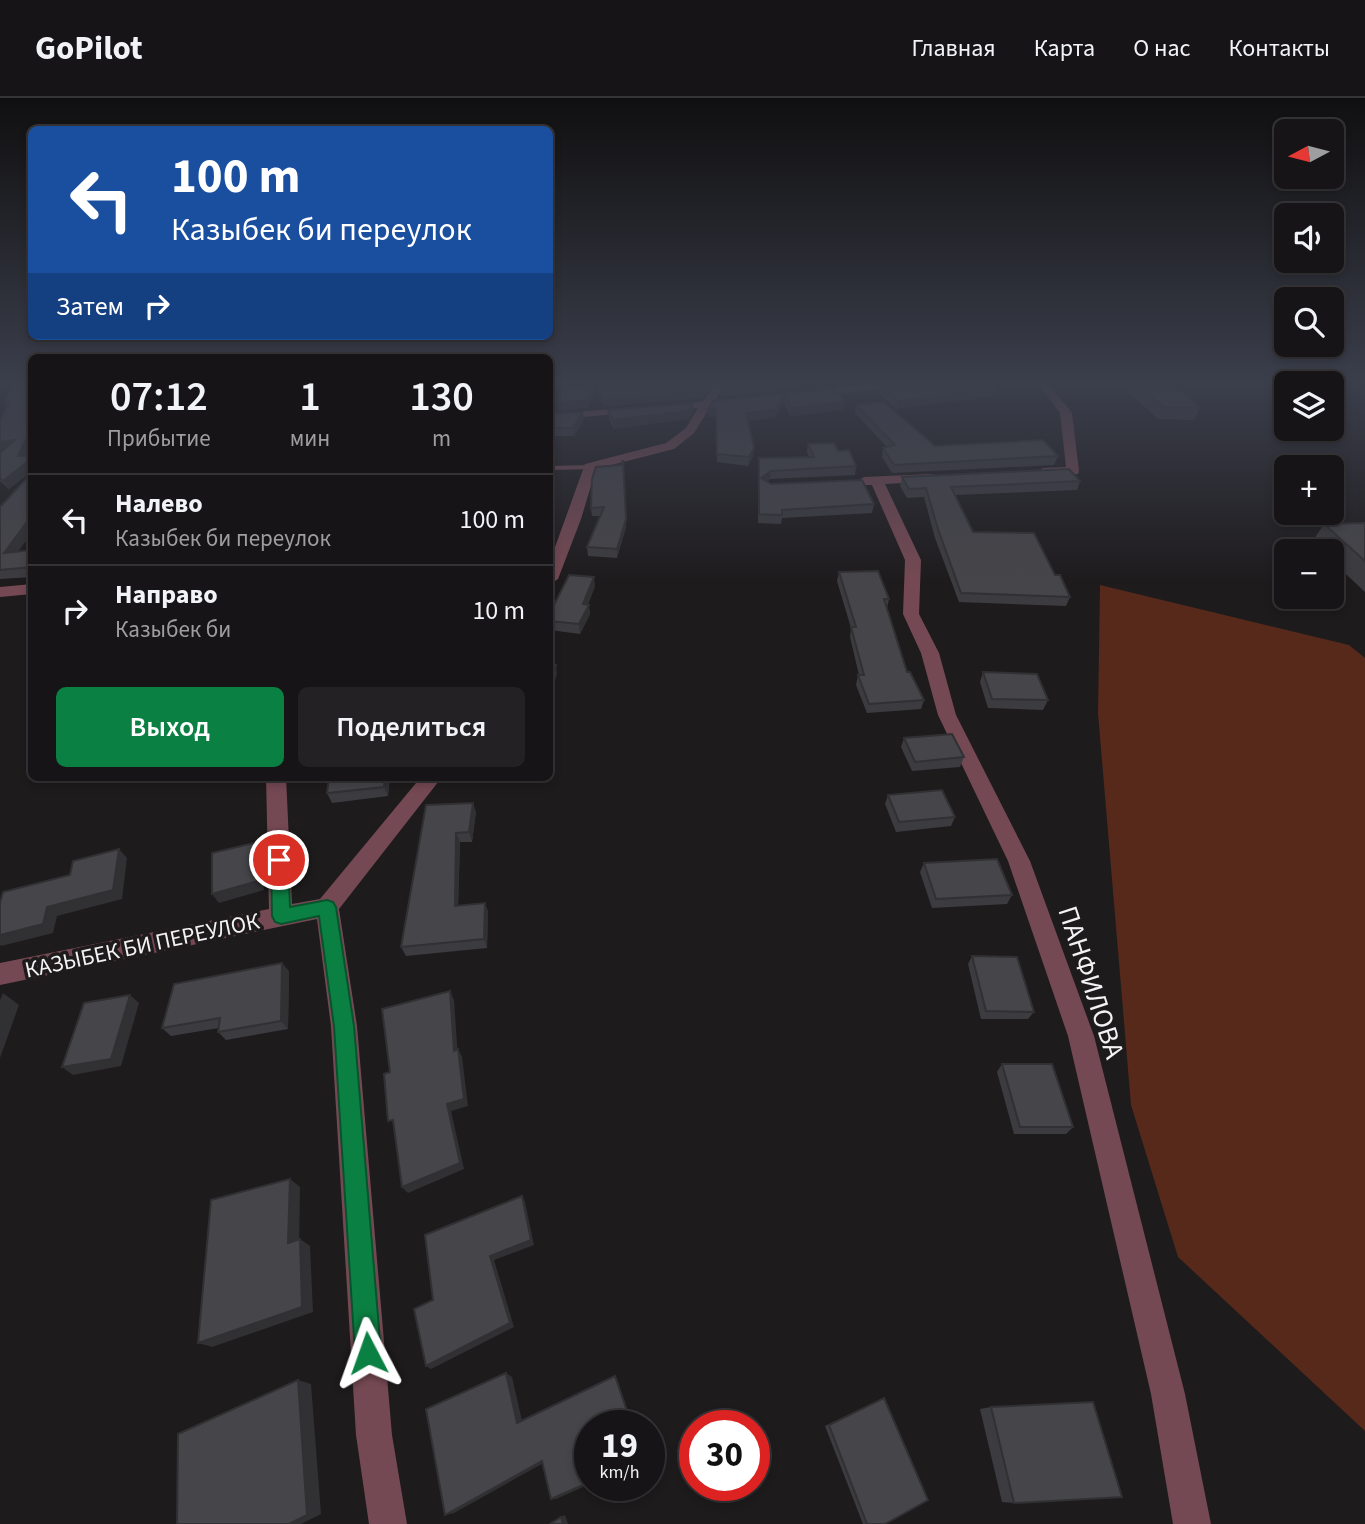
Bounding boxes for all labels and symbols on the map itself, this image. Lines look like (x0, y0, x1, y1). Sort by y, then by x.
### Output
north arrow (1274, 119, 1344, 189)
pin (249, 830, 309, 890)
street label: ПАНФИЛОВА (1048, 901, 1135, 1065)
street label: КАЗЫБЕК БИ ПЕРЕУЛОК (22, 904, 263, 986)
position arrow (331, 1316, 405, 1390)
speed limit sign: 30 (679, 1410, 770, 1501)

